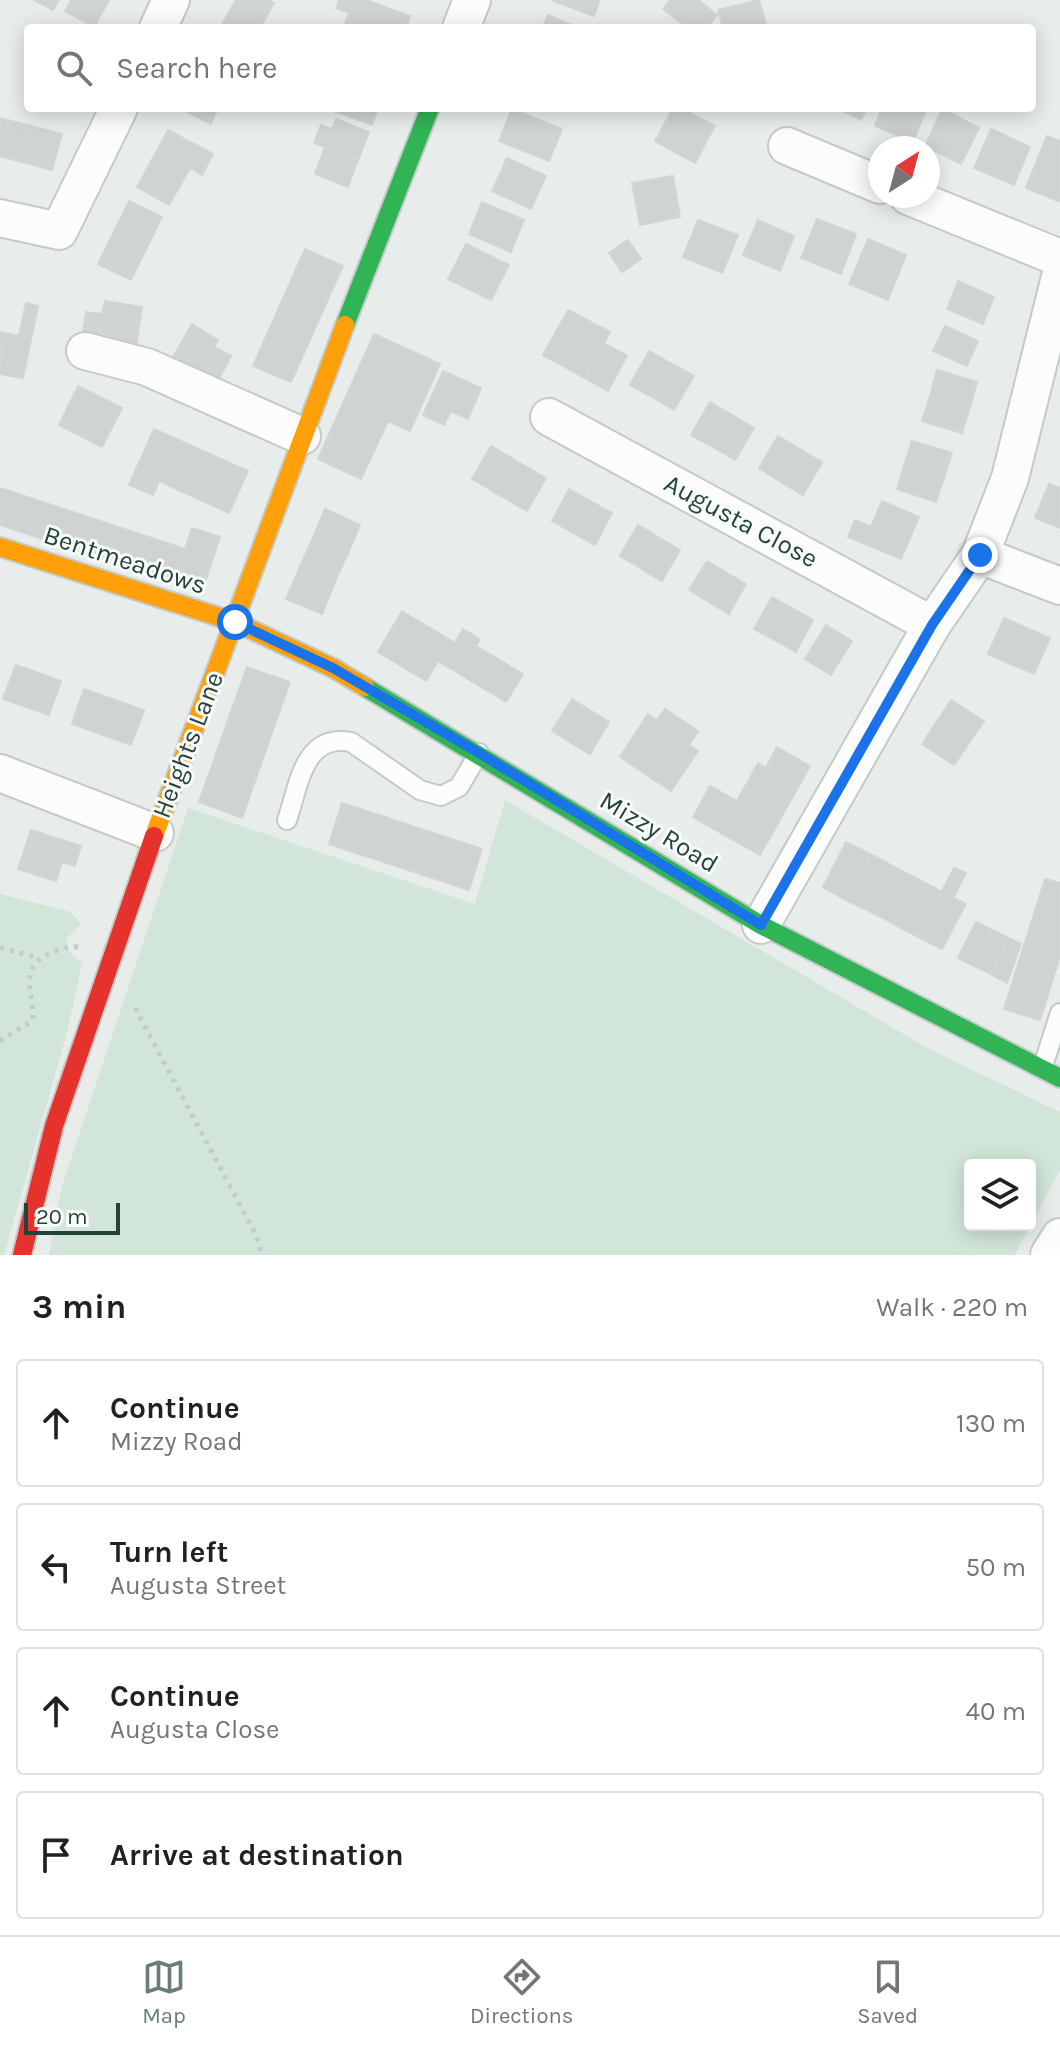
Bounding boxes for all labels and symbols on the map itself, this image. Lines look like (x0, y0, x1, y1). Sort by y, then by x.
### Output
north arrow (868, 136, 940, 208)
street label: Augusta Close (659, 468, 823, 574)
street label: Bentmeadows (40, 519, 210, 601)
route end (962, 537, 998, 573)
route start (217, 604, 253, 640)
street label: Heights Lane (146, 668, 230, 822)
street label: Mizzy Road (594, 785, 724, 879)
scale bar (24, 1199, 120, 1235)

